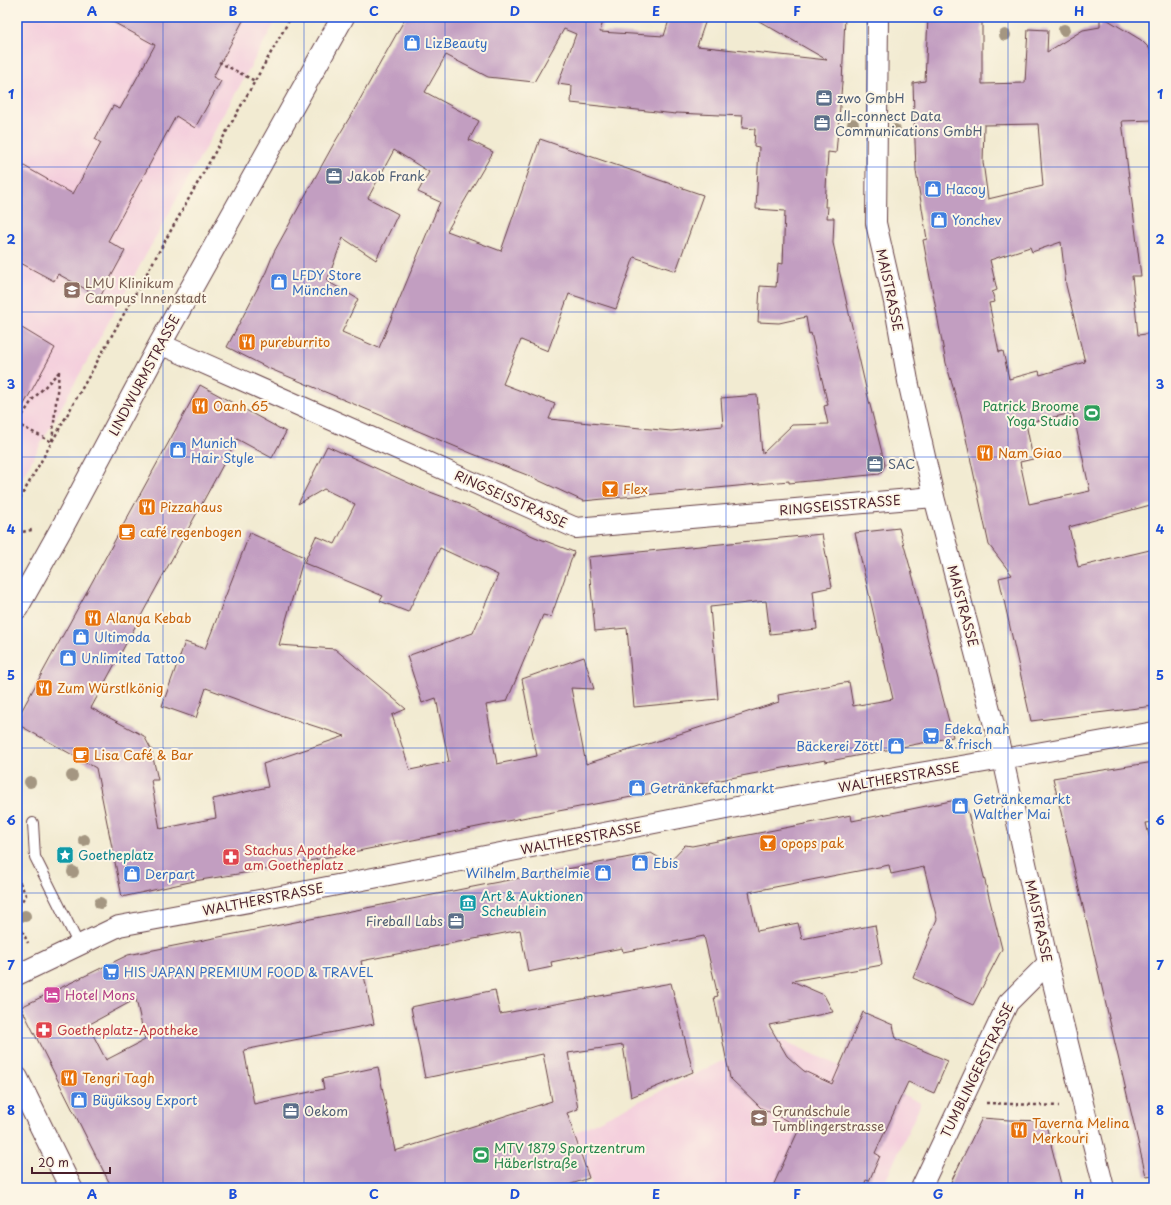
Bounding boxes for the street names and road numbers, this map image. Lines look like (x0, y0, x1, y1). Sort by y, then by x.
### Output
street label: MAISTRASSE (872, 247, 909, 333)
street label: LINDWURMSTRASSE (103, 311, 184, 439)
street label: RINGSEISSTRASSE (452, 465, 571, 532)
street label: RINGSEISSTRASSE (779, 490, 901, 519)
street label: MAISTRASSE (943, 563, 984, 649)
street label: WALTHERSTRASSE (837, 756, 961, 797)
street label: WALTHERSTRASSE (519, 816, 643, 859)
street label: WALTHERSTRASSE (201, 877, 325, 920)
street label: MAISTRASSE (1021, 878, 1058, 964)
street label: TUMBLINGERSTRASSE (936, 999, 1018, 1141)

